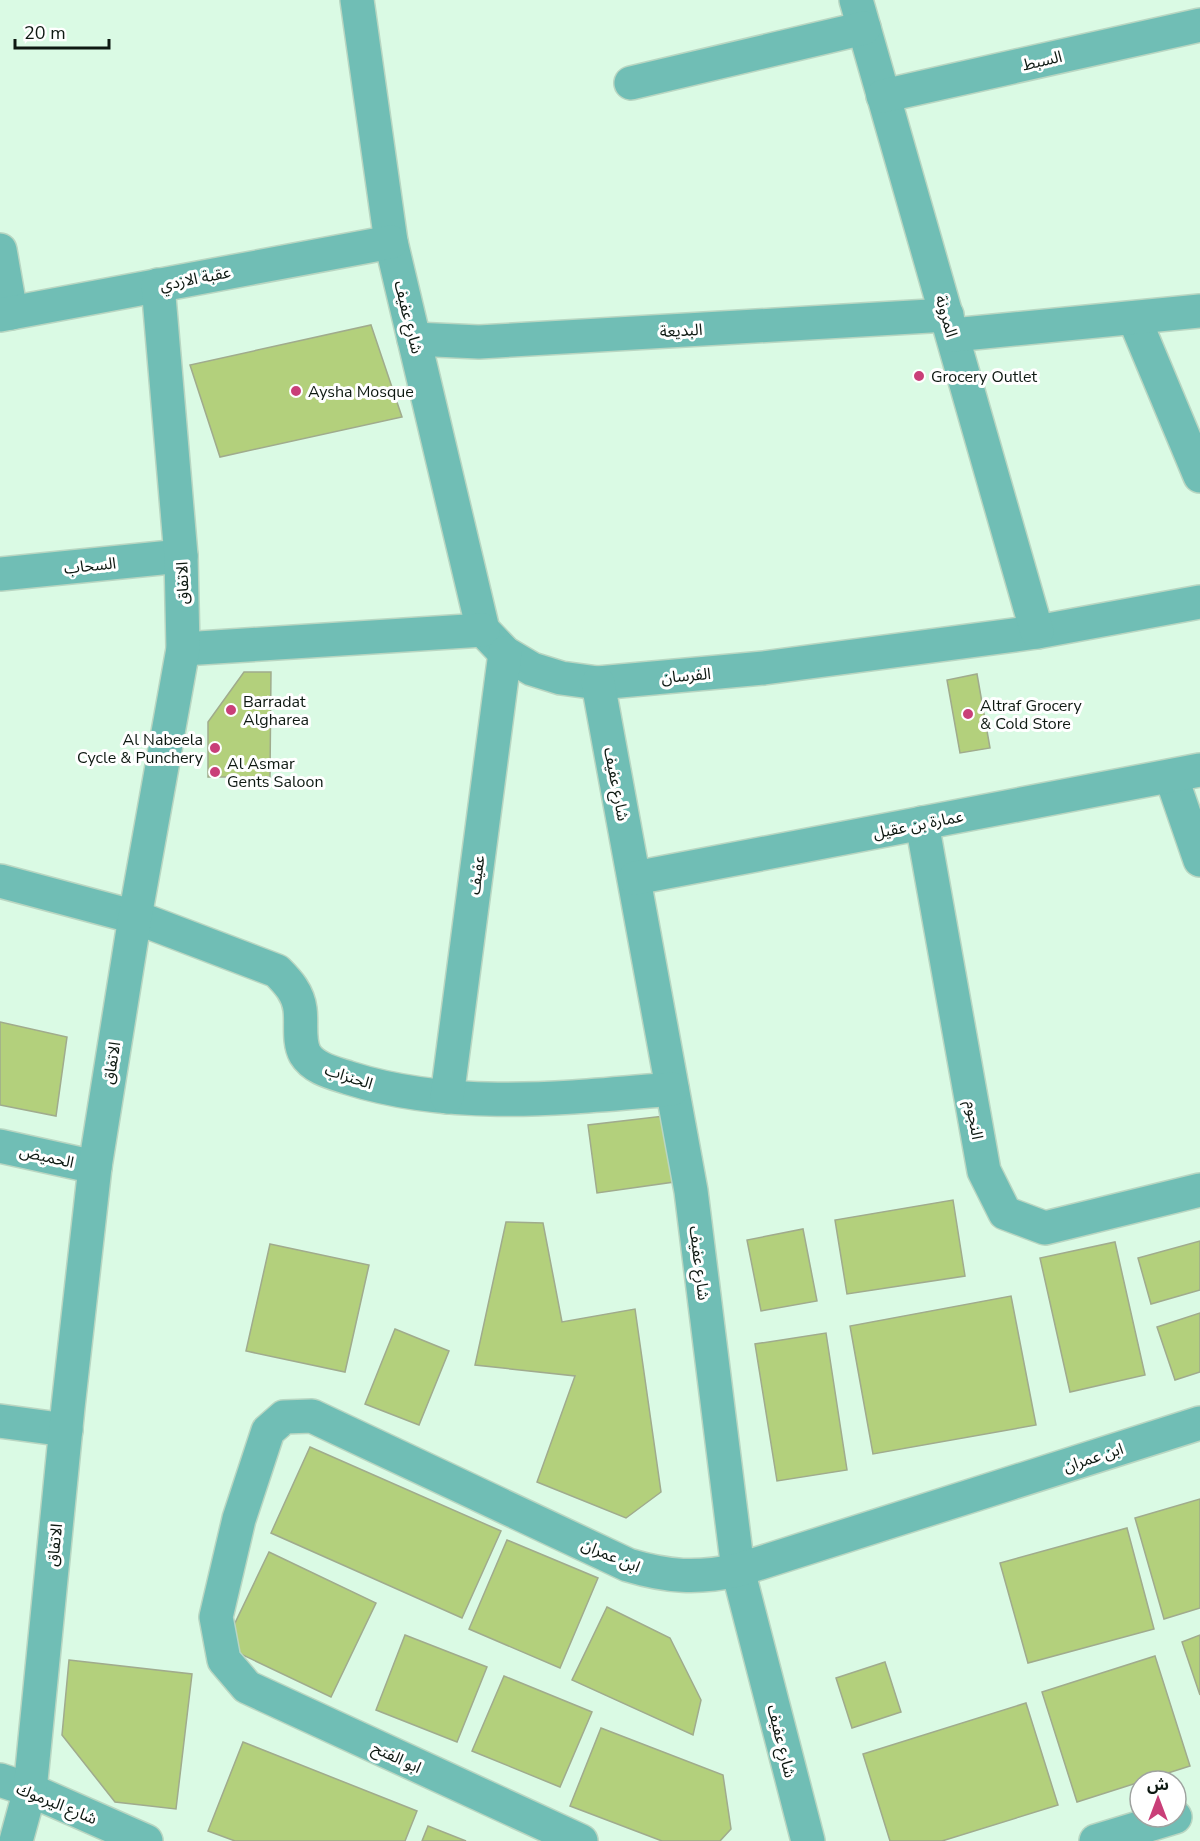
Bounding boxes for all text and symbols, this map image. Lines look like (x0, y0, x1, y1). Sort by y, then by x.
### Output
scale bar (15, 12, 110, 50)
text: 20 m (24, 21, 66, 45)
street label: السبط (1020, 46, 1064, 76)
street label: عقبة الازدي (158, 261, 233, 297)
street label: شارع عفيف (387, 278, 428, 356)
street label: المرونة (930, 293, 963, 340)
street label: البديعة (659, 319, 703, 343)
place label: Grocery Outlet (931, 366, 1037, 388)
marker: Grocery Outlet (912, 369, 926, 383)
place label: Aysha Mosque (308, 381, 414, 403)
marker: Aysha Mosque (289, 384, 303, 398)
street label: السحاب (63, 552, 117, 580)
street label: الاتفاق (171, 561, 195, 605)
street label: الفرسان (660, 663, 712, 689)
place label: Barradat Algharea (243, 691, 309, 731)
place label: Altraf Grocery & Cold Store (980, 695, 1083, 735)
marker: Barradat Algharea (224, 703, 238, 717)
marker: Altraf Grocery & Cold Store (961, 707, 975, 721)
place label: Al Nabeela Cycle & Punchery (77, 729, 204, 769)
marker: Al Nabeela Cycle & Punchery (208, 741, 222, 755)
street label: شارع عفيف (597, 745, 634, 823)
place label: Al Asmar Gents Saloon (227, 753, 323, 793)
marker: Al Asmar Gents Saloon (208, 765, 222, 779)
street label: عمارة بن عقيل (871, 805, 965, 845)
street label: عفيف (464, 854, 490, 896)
street label: الاتفاق (98, 1040, 126, 1086)
street label: الحنزاب (322, 1059, 376, 1095)
street label: النجوم (959, 1099, 988, 1141)
street label: الحميض (17, 1140, 76, 1174)
street label: شارع عفيف (683, 1225, 714, 1302)
street label: ابن عمران (1060, 1438, 1126, 1478)
street label: الاتفاق (42, 1523, 68, 1568)
street label: ابن عمران (578, 1534, 643, 1578)
street label: شارع عفيف (760, 1702, 801, 1780)
street label: ابو الفتح (368, 1737, 425, 1780)
north arrow (1128, 1769, 1188, 1829)
text: ش (1147, 1774, 1169, 1796)
street label: شارع اليرموك (13, 1778, 100, 1831)

